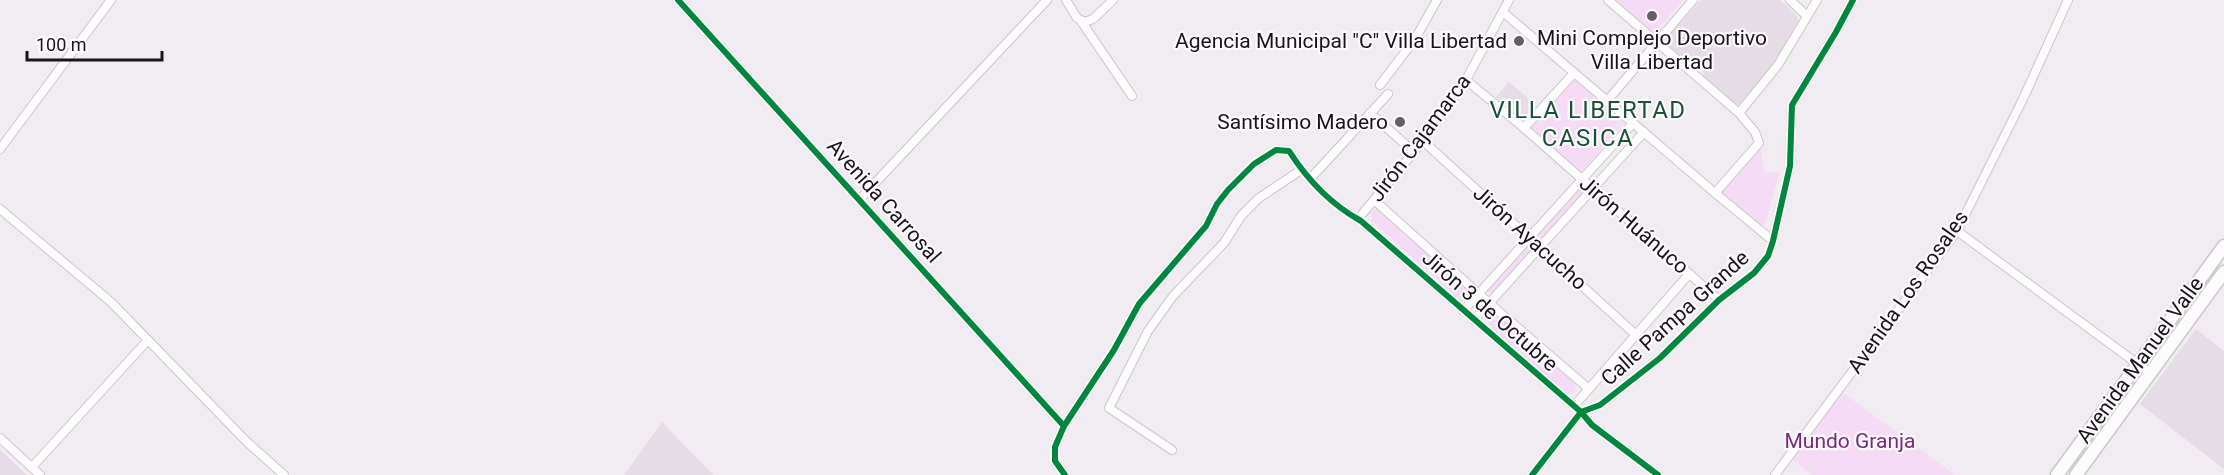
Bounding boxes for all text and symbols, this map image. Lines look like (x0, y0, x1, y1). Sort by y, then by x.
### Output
marker: Mini Complejo Deportivo Villa Libertad (1645, 9, 1659, 23)
scale bar (27, 24, 162, 62)
place label: Mini Complejo Deportivo Villa Libertad (1537, 26, 1767, 74)
place label: Agencia Municipal "C" Villa Libertad (1175, 29, 1507, 53)
text: 100 m (36, 34, 87, 55)
marker: Agencia Municipal "C" Villa Libertad (1512, 34, 1526, 48)
street label: Jirón Cajamarca (1364, 70, 1476, 206)
district label: VILLA LIBERTAD CASICA (1489, 96, 1687, 152)
place label: Santísimo Madero (1217, 110, 1388, 134)
marker: Santísimo Madero (1393, 115, 1407, 129)
street label: Avenida Carrosal (822, 134, 946, 268)
street label: Jirón Huánuco (1575, 171, 1693, 279)
street label: Jirón Ayacucho (1469, 181, 1592, 295)
street label: Avenida Los Rosales (1843, 206, 1973, 378)
street label: Calle Pampa Grande (1596, 245, 1754, 391)
street label: Jirón 3 de Octubre (1417, 246, 1563, 376)
street label: Avenida Manuel Valle (2072, 272, 2208, 448)
park label: Mundo Granja (1784, 429, 1916, 453)

